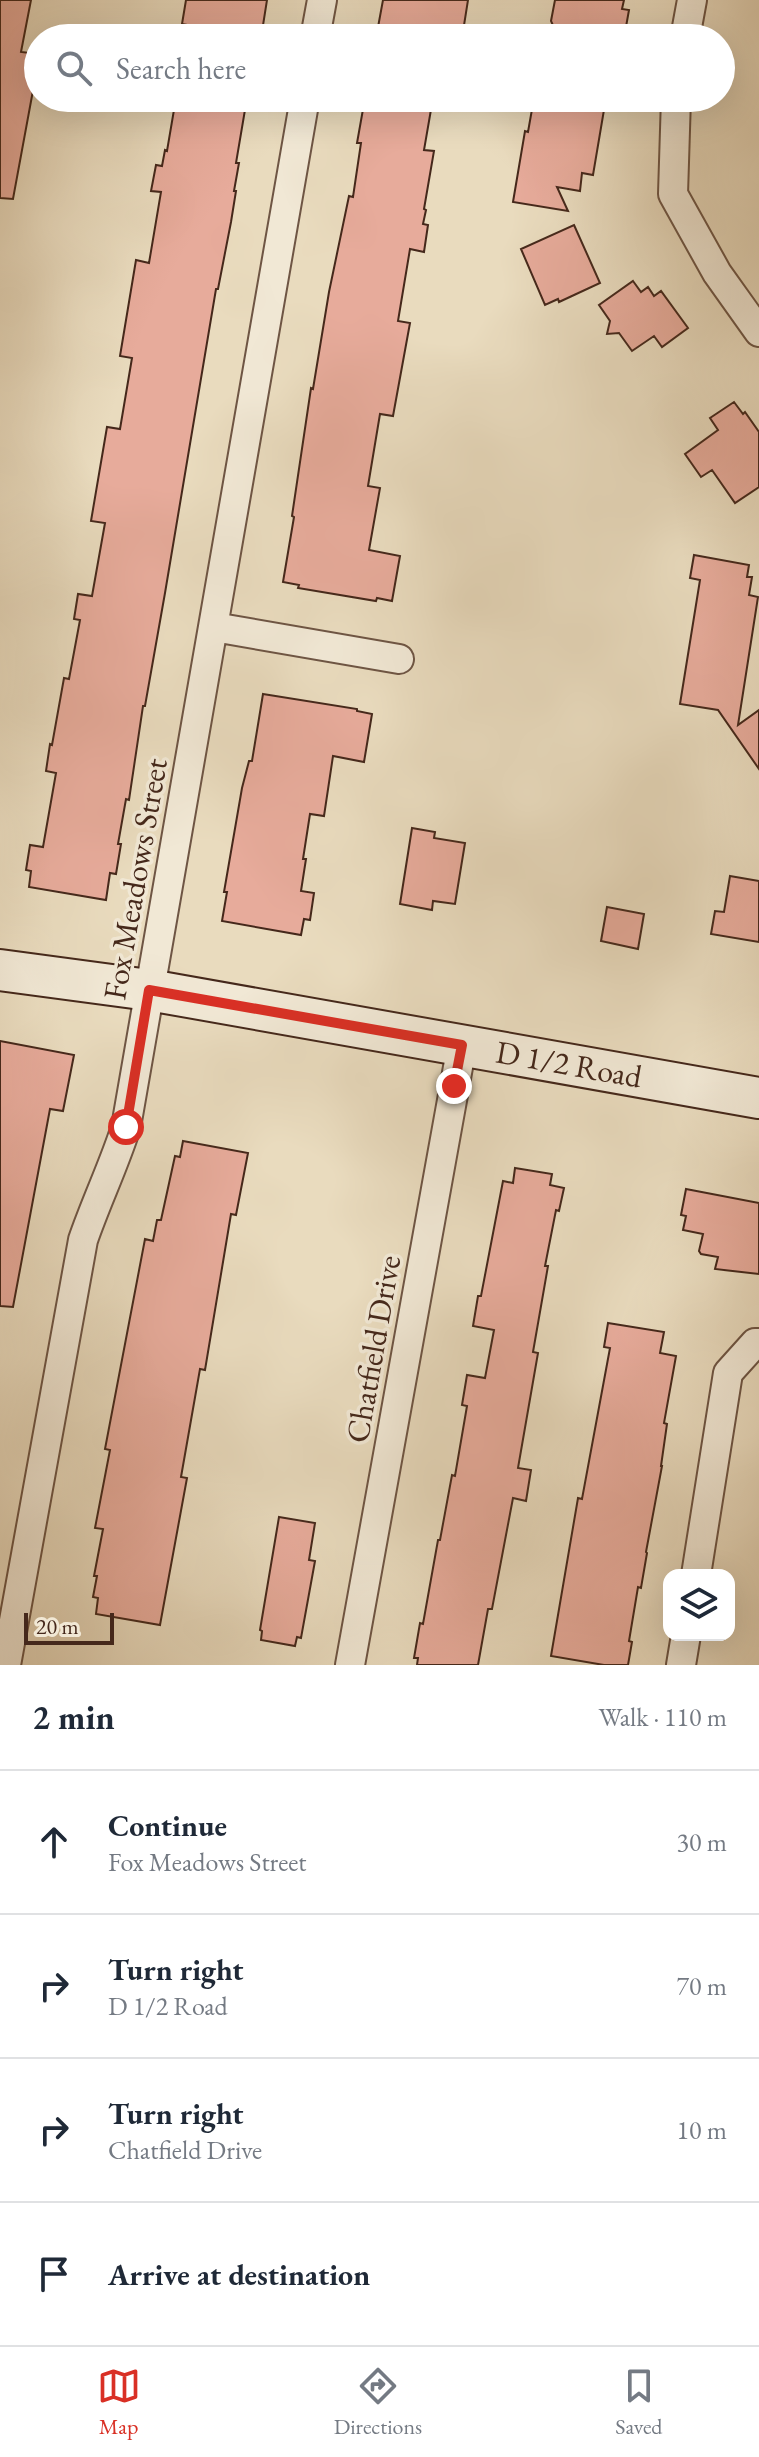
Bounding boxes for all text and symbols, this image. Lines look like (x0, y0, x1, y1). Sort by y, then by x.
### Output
search box (24, 24, 735, 112)
icon: search (52, 46, 96, 90)
text: Search here (116, 49, 246, 88)
street label: Fox Meadows Street (93, 755, 177, 1003)
street label: D 1/2 Road (493, 1031, 646, 1098)
route end (436, 1068, 472, 1104)
route start (108, 1109, 144, 1145)
street label: Chatfield Drive (336, 1252, 410, 1446)
map controls (663, 1569, 735, 1641)
button: layers (663, 1569, 735, 1641)
scale bar (24, 1609, 114, 1645)
text: 20 m (36, 1612, 79, 1641)
text: 2 min (32, 1695, 115, 1739)
text: Walk · 110 m (599, 1700, 727, 1734)
text: Continue (108, 1806, 227, 1845)
icon: ahead (32, 1820, 76, 1864)
text: 30 m (677, 1825, 727, 1859)
text: Fox Meadows Street (108, 1845, 306, 1879)
text: Turn right (108, 1950, 244, 1989)
icon: right (32, 1964, 76, 2008)
text: 70 m (677, 1969, 727, 2003)
text: D 1/2 Road (108, 1989, 228, 2023)
text: Turn right (108, 2094, 244, 2133)
icon: right (32, 2108, 76, 2152)
text: 10 m (677, 2113, 727, 2147)
text: Chatfield Drive (108, 2133, 262, 2167)
icon: arrive (32, 2252, 76, 2296)
text: Arrive at destination (108, 2255, 370, 2294)
tab: Map (97, 2364, 141, 2441)
tab: Directions (334, 2364, 422, 2441)
tab: Saved (615, 2364, 662, 2441)

